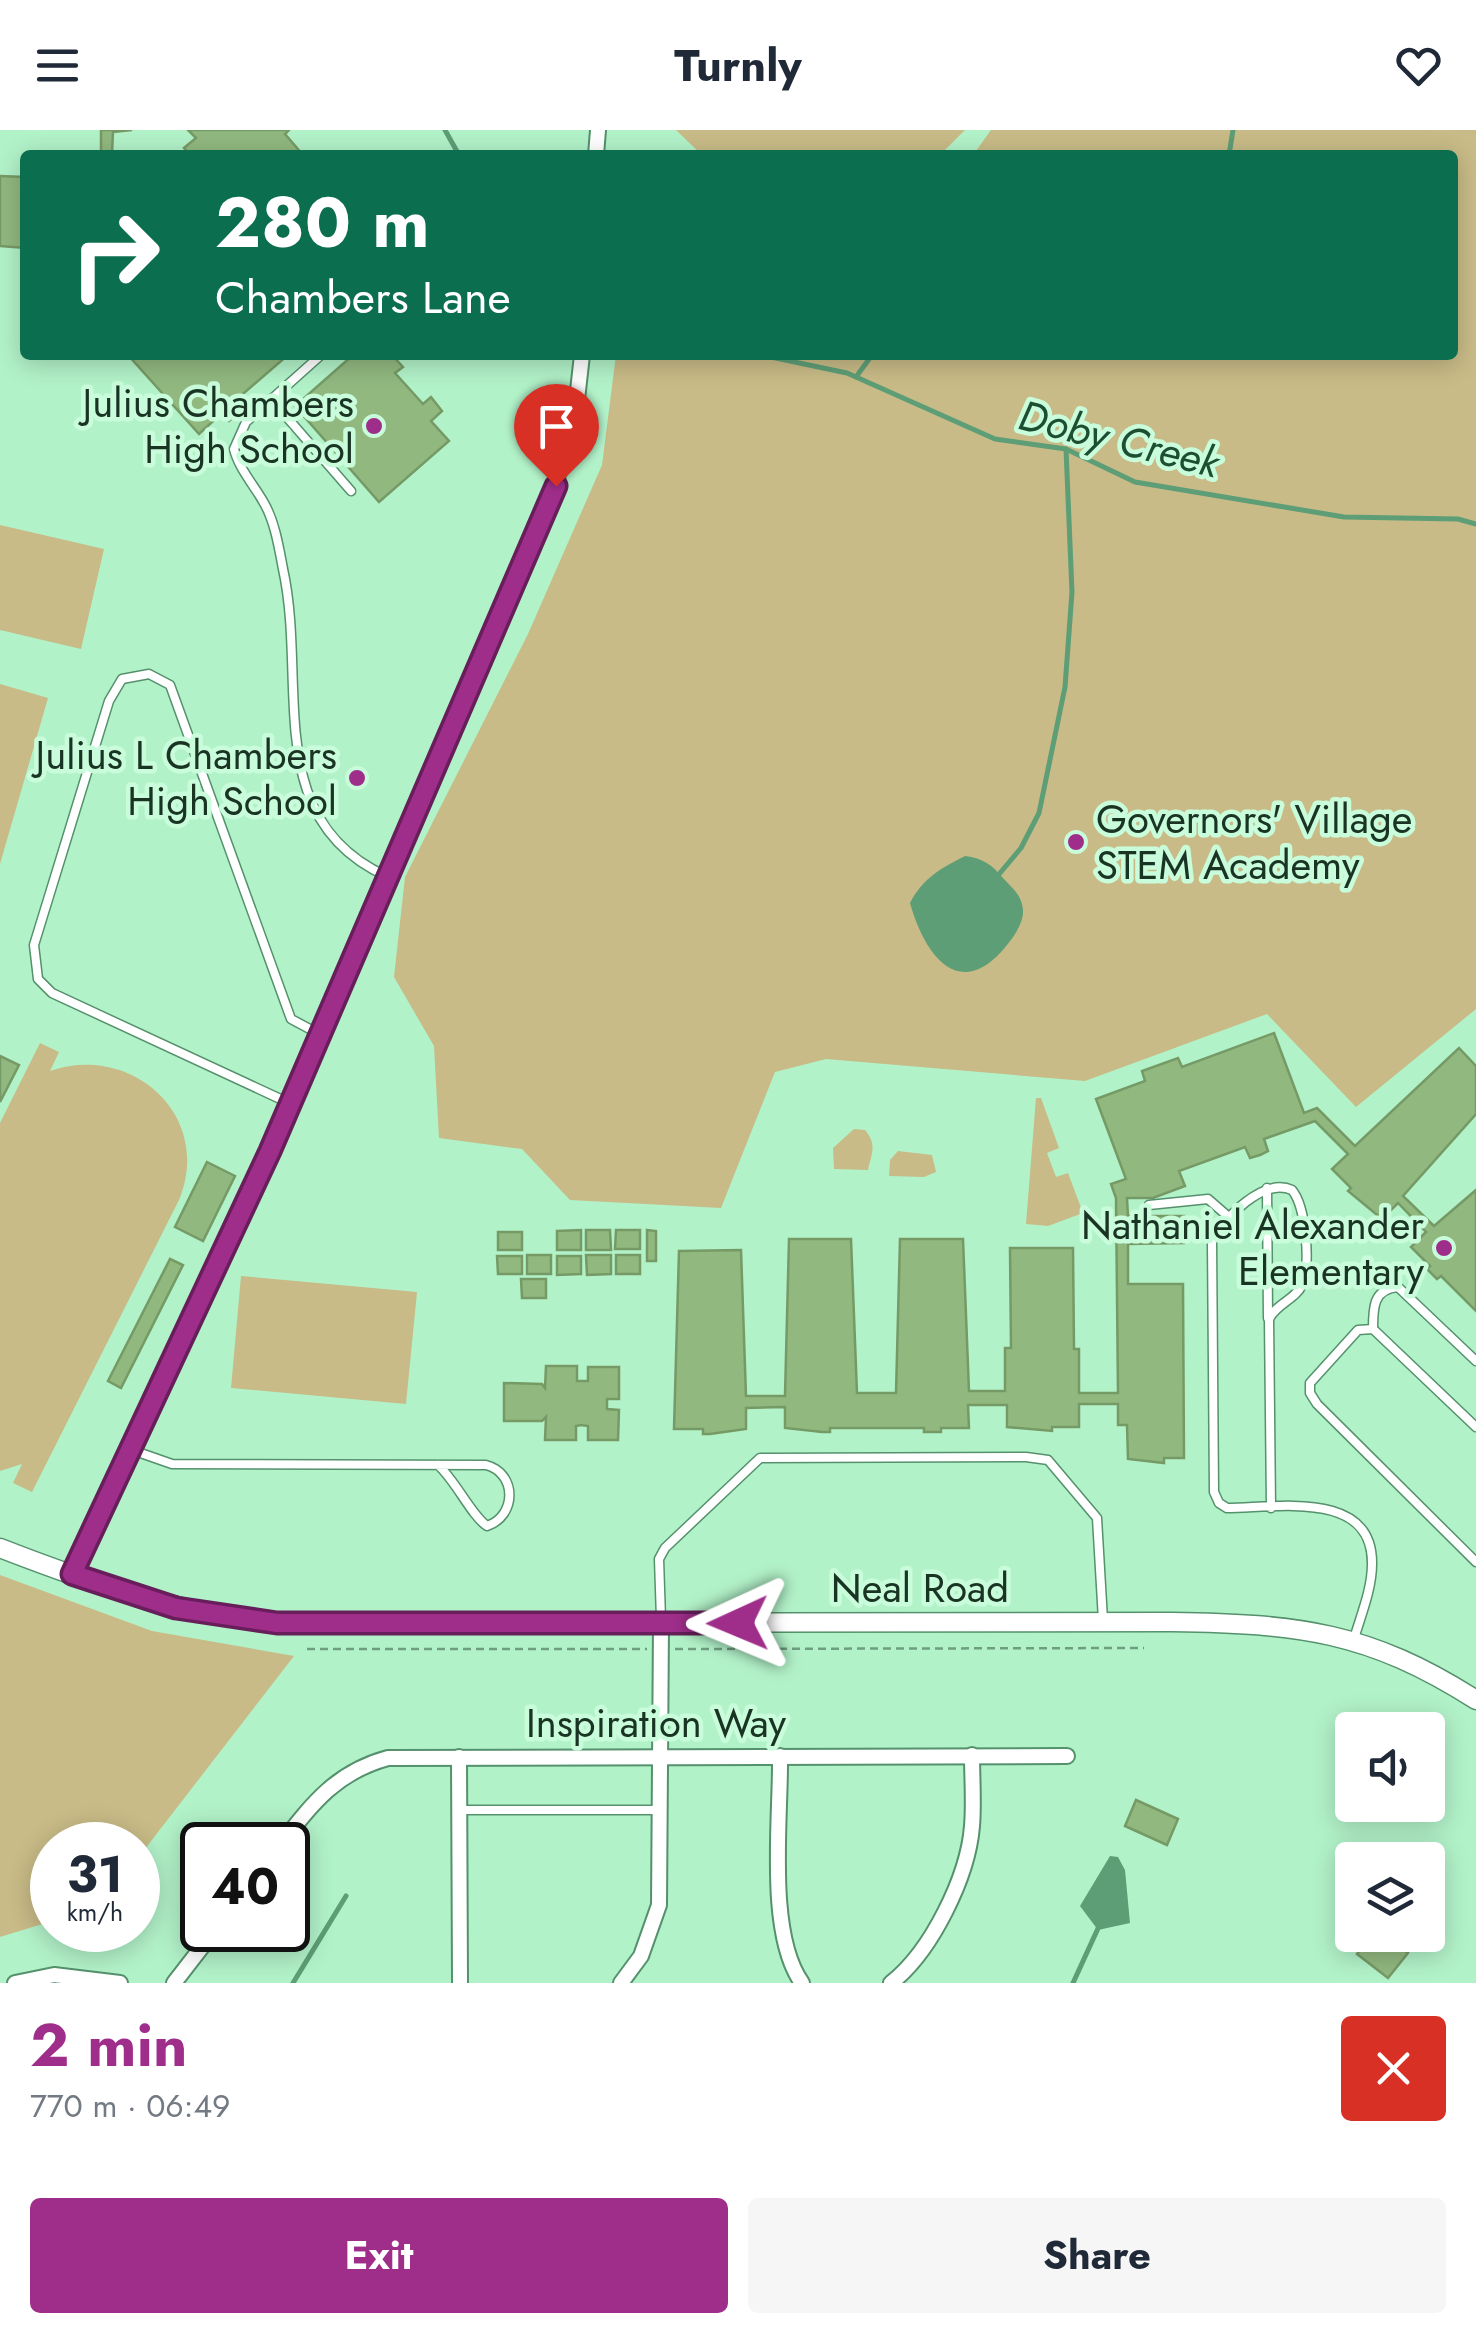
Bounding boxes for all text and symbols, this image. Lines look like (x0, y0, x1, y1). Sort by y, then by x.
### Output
text: Turnly (674, 33, 802, 98)
icon: menu (30, 38, 85, 93)
icon: heart (1391, 38, 1446, 93)
text: 280 m (215, 172, 430, 273)
icon: right (50, 190, 180, 320)
text: Chambers Lane (215, 265, 511, 330)
place label: Julius Chambers High School (78, 374, 354, 478)
pin (514, 384, 599, 487)
water label: Doby Creek (1012, 385, 1228, 494)
icon: arrive (529, 399, 584, 454)
marker: Julius Chambers High School (363, 415, 385, 437)
place label: Julius L Chambers High School (31, 726, 337, 830)
marker: Julius L Chambers High School (346, 767, 368, 789)
place label: Governors' Village STEM Academy (1096, 790, 1412, 894)
marker: Governors' Village STEM Academy (1065, 831, 1087, 853)
place label: Nathaniel Alexander Elementary (1081, 1196, 1424, 1300)
marker: Nathaniel Alexander Elementary (1433, 1237, 1455, 1259)
street label: Neal Road (831, 1559, 1009, 1617)
position arrow (686, 1571, 790, 1675)
street label: Inspiration Way (526, 1694, 786, 1752)
map controls (1335, 1712, 1445, 1952)
button: sound (1335, 1712, 1445, 1822)
speed limit sign: 40 (180, 1822, 310, 1952)
text: 31 (67, 1838, 123, 1911)
button: layers (1335, 1842, 1445, 1952)
text: km/h (67, 1894, 123, 1930)
text: 2 min (30, 2002, 188, 2089)
button: close (1341, 2016, 1446, 2121)
text: 770 m · 06:49 (30, 2083, 230, 2129)
button: Exit (30, 2198, 728, 2313)
button: Share (748, 2198, 1446, 2313)

